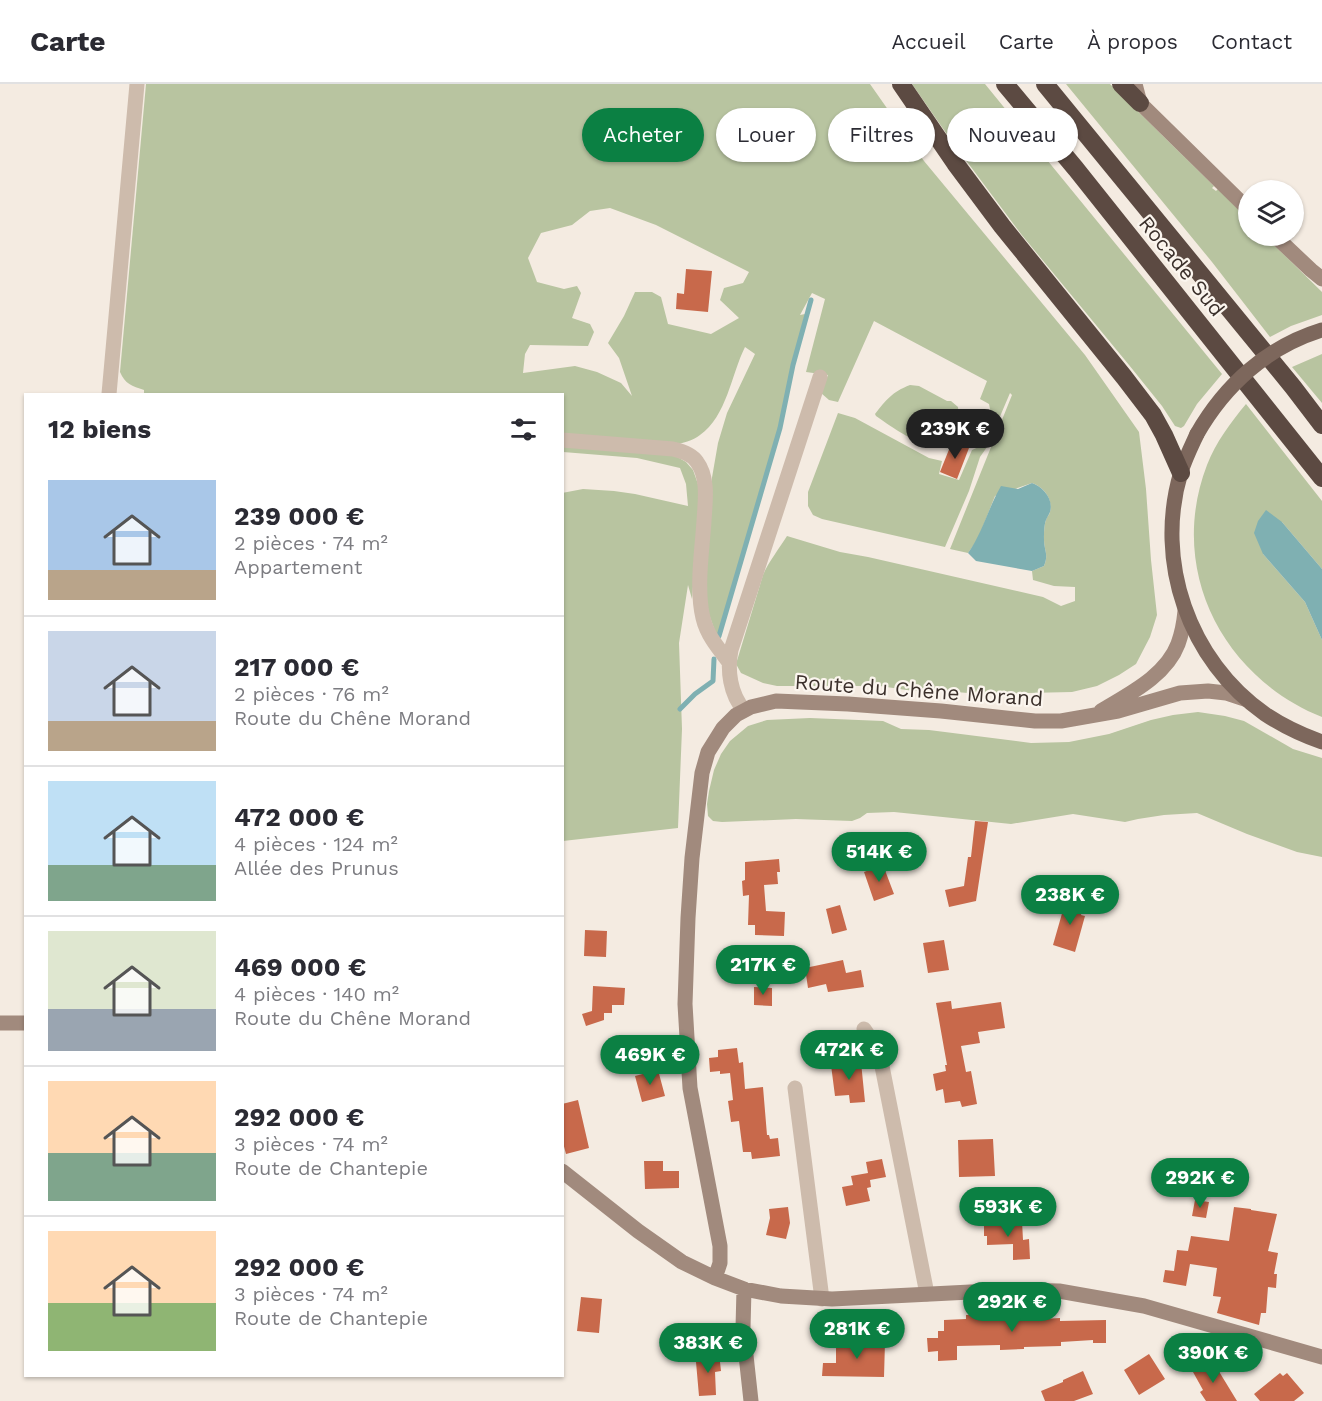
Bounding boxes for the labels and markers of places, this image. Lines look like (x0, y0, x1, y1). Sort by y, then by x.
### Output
pin: 239K € (906, 409, 1004, 460)
pin: 514K € (830, 832, 928, 883)
pin: 238K € (1021, 875, 1119, 926)
pin: 217K € (714, 945, 812, 996)
pin: 472K € (800, 1030, 898, 1081)
pin: 469K € (601, 1035, 699, 1086)
pin: 292K € (1151, 1158, 1249, 1209)
pin: 593K € (959, 1187, 1057, 1238)
pin: 292K € (963, 1282, 1061, 1333)
pin: 281K € (808, 1309, 906, 1360)
pin: 383K € (659, 1323, 757, 1374)
pin: 390K € (1164, 1333, 1262, 1384)

